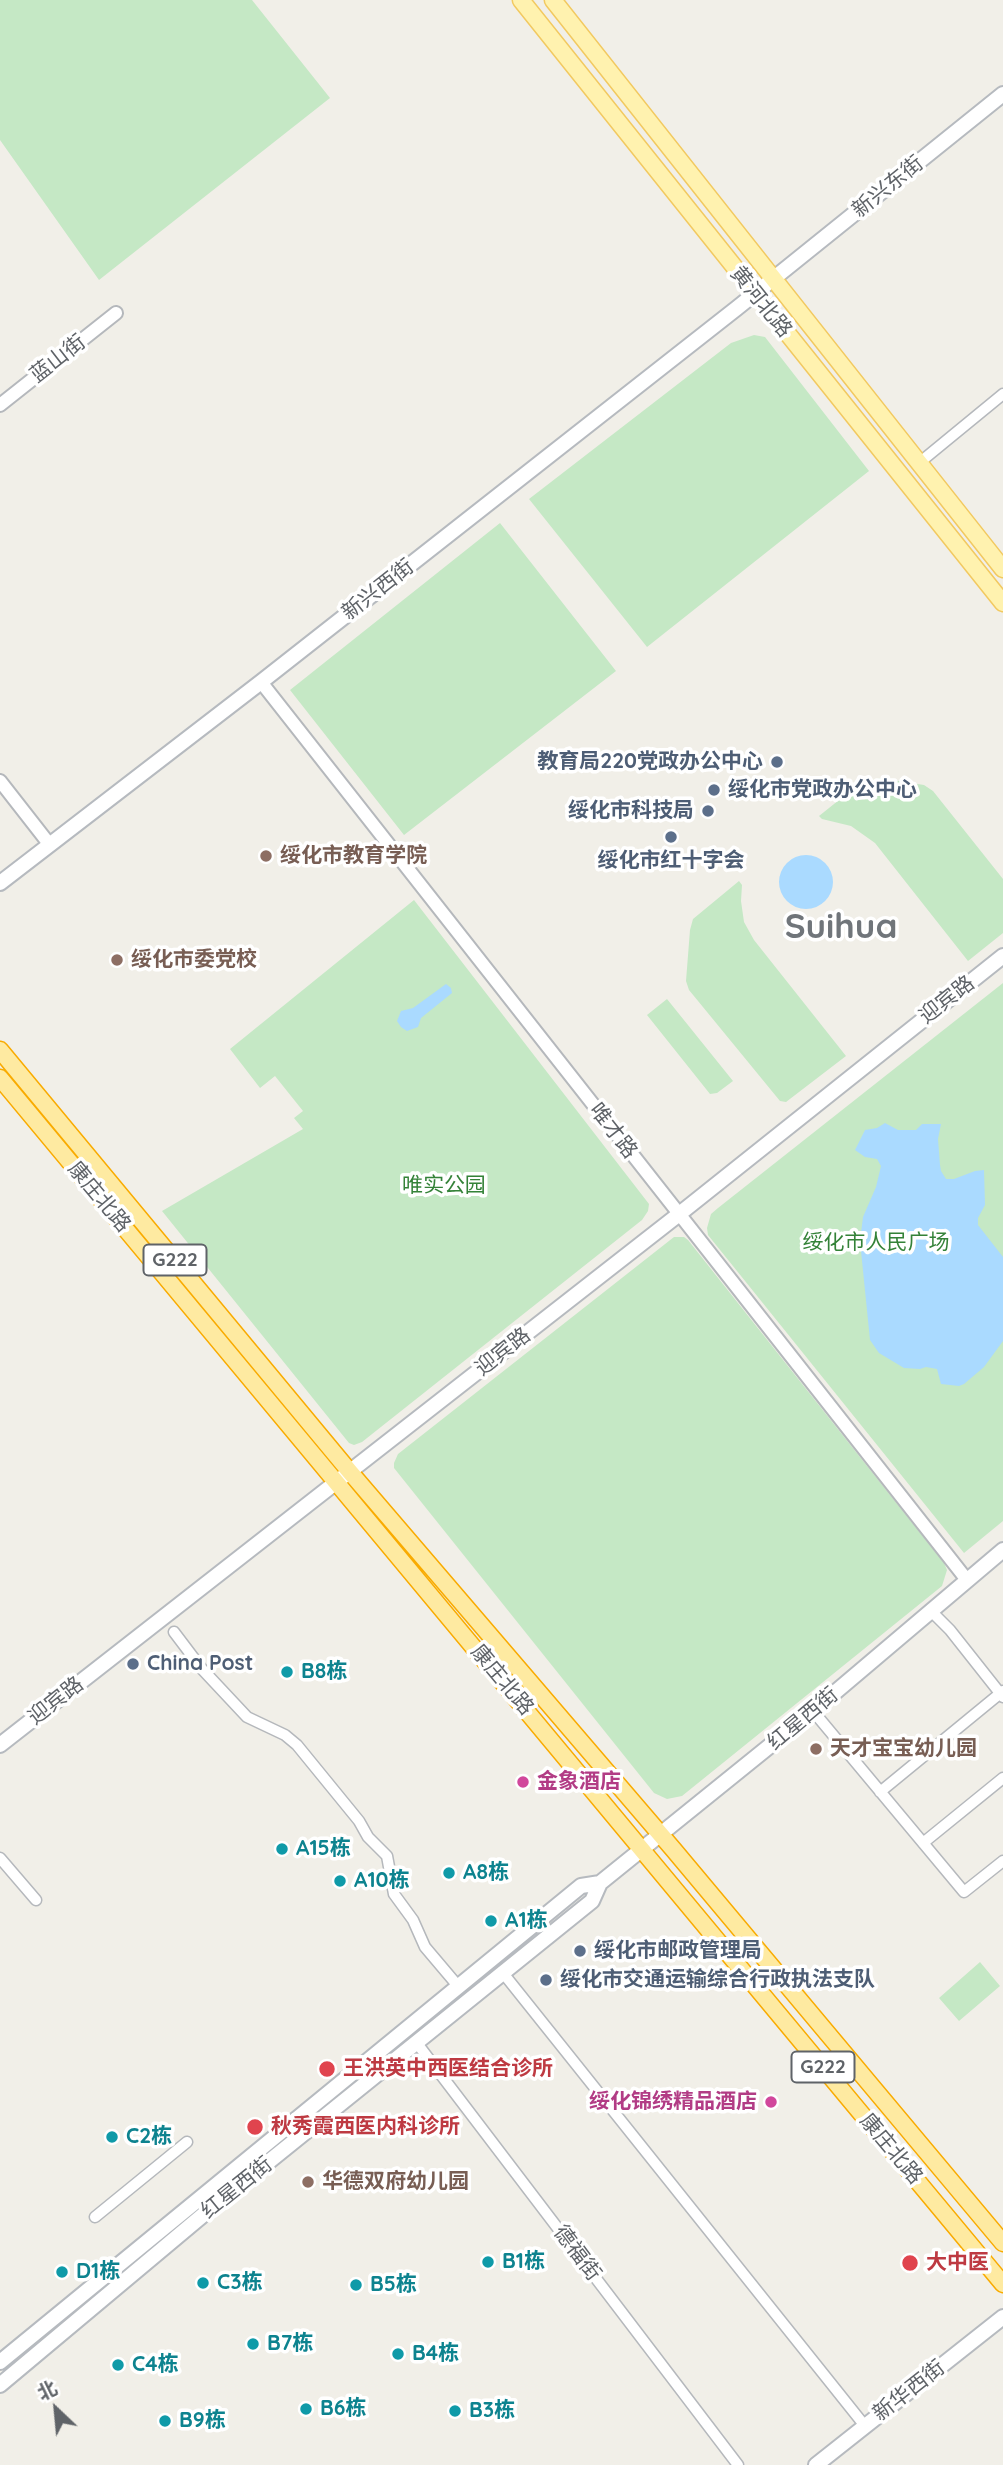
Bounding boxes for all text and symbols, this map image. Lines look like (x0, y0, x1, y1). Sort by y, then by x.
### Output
street label: 新兴东街 (847, 151, 929, 223)
street label: 黄河北路 (725, 261, 797, 343)
street label: 蓝山街 (25, 330, 91, 388)
street label: 新兴西街 (337, 554, 419, 626)
place label: 教育局220党政办公中心 (537, 749, 763, 775)
marker: 教育局220党政办公中心 (769, 754, 785, 770)
place label: 绥化市党政办公中心 (728, 777, 917, 803)
marker: 绥化市党政办公中心 (706, 782, 722, 798)
place label: 绥化市科技局 (568, 798, 694, 824)
marker: 绥化市科技局 (700, 803, 716, 819)
marker: 绥化市红十字会 (663, 829, 679, 845)
place label: 绥化市教育学院 (280, 843, 427, 869)
marker: 绥化市教育学院 (258, 848, 274, 864)
place label: 绥化市红十字会 (598, 848, 744, 874)
district label: Suihua (785, 906, 897, 948)
place label: 绥化市委党校 (131, 947, 257, 973)
marker: 绥化市委党校 (109, 952, 125, 968)
street label: 迎宾路 (914, 971, 980, 1029)
street label: 唯才路 (584, 1098, 642, 1164)
street label: 康庄北路 (62, 1157, 136, 1237)
park label: 唯实公园 (402, 1173, 486, 1199)
park label: 绥化市人民广场 (803, 1230, 949, 1256)
road number: G222 (144, 1244, 206, 1276)
street label: 迎宾路 (470, 1323, 536, 1381)
street label: 康庄北路 (465, 1640, 539, 1720)
place label: China Post (147, 1651, 253, 1677)
marker: China Post (125, 1656, 141, 1672)
place label: B8栋 (301, 1659, 347, 1685)
marker: B8栋 (279, 1664, 295, 1680)
street label: 迎宾路 (23, 1672, 89, 1730)
street label: 红星西街 (763, 1682, 843, 1756)
place label: 天才宝宝幼儿园 (830, 1736, 977, 1762)
marker: 天才宝宝幼儿园 (808, 1741, 824, 1757)
place label: 金象酒店 (537, 1769, 621, 1795)
marker: 金象酒店 (515, 1774, 531, 1790)
place label: A15栋 (296, 1836, 351, 1862)
marker: A15栋 (274, 1841, 290, 1857)
place label: A8栋 (463, 1860, 509, 1886)
marker: A8栋 (441, 1865, 457, 1881)
place label: A10栋 (354, 1868, 409, 1894)
marker: A10栋 (332, 1873, 348, 1889)
place label: A1栋 (505, 1908, 548, 1934)
marker: A1栋 (483, 1913, 499, 1929)
place label: 绥化市邮政管理局 (594, 1938, 762, 1964)
marker: 绥化市邮政管理局 (572, 1943, 588, 1959)
place label: 绥化市交通运输综合行政执法支队 (560, 1967, 875, 1993)
marker: 绥化市交通运输综合行政执法支队 (538, 1972, 554, 1988)
road number: G222 (792, 2052, 854, 2082)
place label: 王洪英中西医结合诊所 (343, 2056, 553, 2082)
marker: 王洪英中西医结合诊所 (317, 2059, 337, 2079)
place label: 绥化锦绣精品酒店 (589, 2089, 757, 2115)
marker: 绥化锦绣精品酒店 (763, 2094, 779, 2110)
street label: 康庄北路 (854, 2109, 928, 2189)
place label: 秋秀霞西医内科诊所 (271, 2114, 460, 2140)
marker: 秋秀霞西医内科诊所 (245, 2117, 265, 2137)
place label: C2栋 (126, 2124, 172, 2150)
marker: C2栋 (104, 2129, 120, 2145)
street label: 红星西街 (196, 2152, 278, 2224)
place label: 华德双府幼儿园 (322, 2169, 469, 2195)
marker: 华德双府幼儿园 (300, 2174, 316, 2190)
street label: 德福街 (548, 2220, 606, 2286)
place label: B1栋 (502, 2249, 545, 2275)
place label: 大中医 (926, 2250, 989, 2276)
marker: 大中医 (900, 2253, 920, 2273)
marker: B1栋 (480, 2254, 496, 2270)
place label: D1栋 (76, 2259, 120, 2285)
marker: D1栋 (54, 2264, 70, 2280)
place label: C3栋 (217, 2270, 262, 2296)
place label: B5栋 (370, 2272, 417, 2298)
marker: C3栋 (195, 2275, 211, 2291)
marker: B5栋 (348, 2277, 364, 2293)
place label: B7栋 (267, 2331, 313, 2357)
marker: B7栋 (245, 2336, 261, 2352)
place label: B4栋 (412, 2341, 459, 2367)
marker: B4栋 (390, 2346, 406, 2362)
place label: C4栋 (132, 2352, 179, 2378)
street label: 新华西街 (868, 2355, 950, 2427)
marker: C4栋 (110, 2357, 126, 2373)
north arrow (21, 2374, 91, 2444)
text: 北 (33, 2375, 61, 2405)
place label: B6栋 (320, 2396, 366, 2422)
place label: B3栋 (469, 2398, 515, 2424)
marker: B6栋 (298, 2401, 314, 2417)
marker: B3栋 (447, 2403, 463, 2419)
place label: B9栋 (179, 2408, 226, 2434)
marker: B9栋 (157, 2413, 173, 2429)

